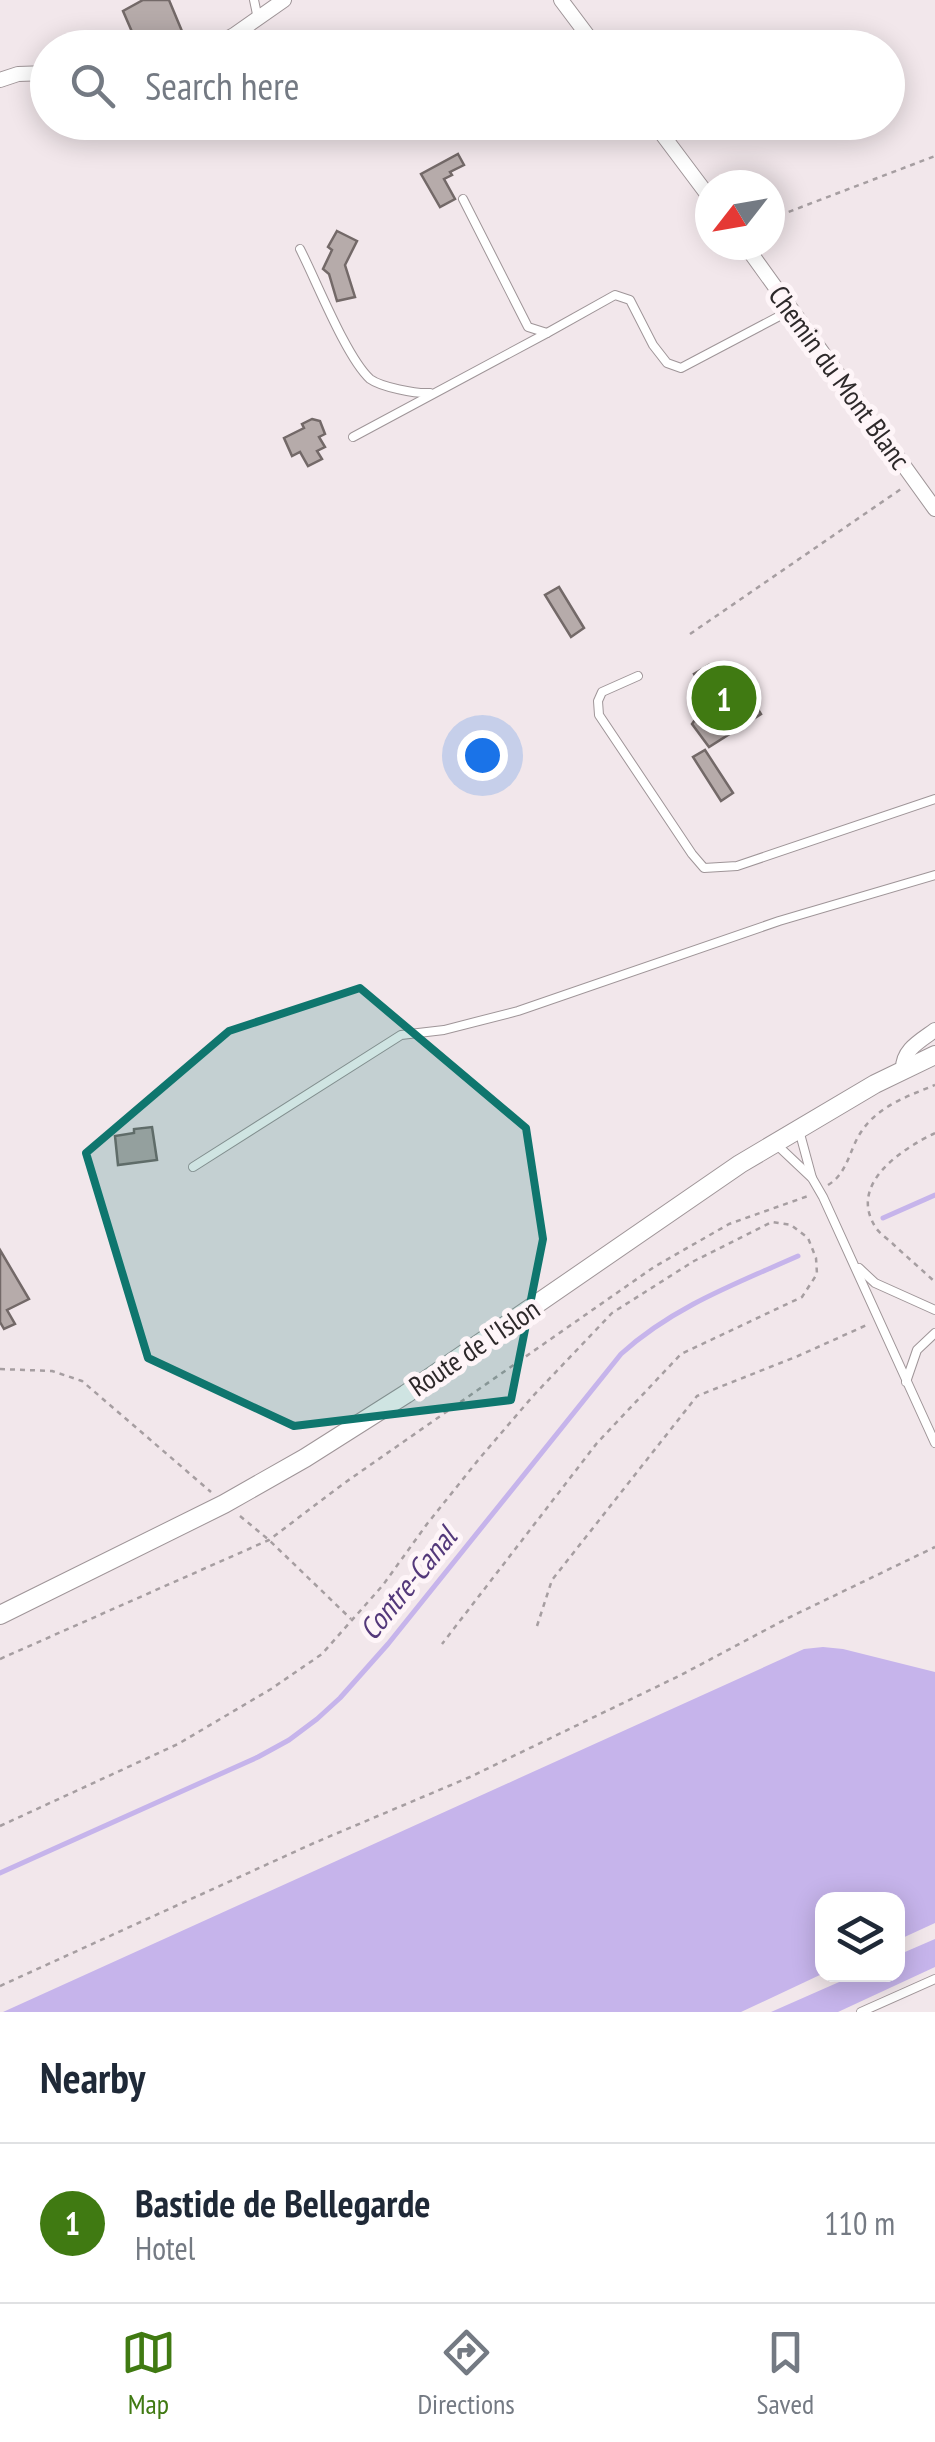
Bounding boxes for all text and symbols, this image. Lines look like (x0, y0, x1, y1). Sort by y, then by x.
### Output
search box (30, 30, 905, 140)
icon: search (65, 58, 120, 113)
text: Search here (145, 61, 299, 110)
north arrow (695, 170, 785, 260)
street label: Chemin du Mont Blanc (761, 278, 919, 476)
pin: 1 (692, 660, 756, 736)
your location (457, 730, 508, 781)
street label: Route de l'Islon (402, 1290, 546, 1404)
water label: Contre-Canal (350, 1516, 466, 1647)
map controls (815, 1892, 905, 1982)
button: layers (815, 1892, 905, 1982)
text: Nearby (40, 2050, 145, 2105)
text: Bastide de Bellegarde (135, 2178, 431, 2227)
text: 1 (65, 2202, 80, 2244)
text: 110 m (824, 2202, 895, 2244)
text: Hotel (135, 2227, 195, 2269)
tab: Map (121, 2325, 176, 2422)
tab: Directions (417, 2325, 515, 2422)
tab: Saved (756, 2325, 814, 2422)

